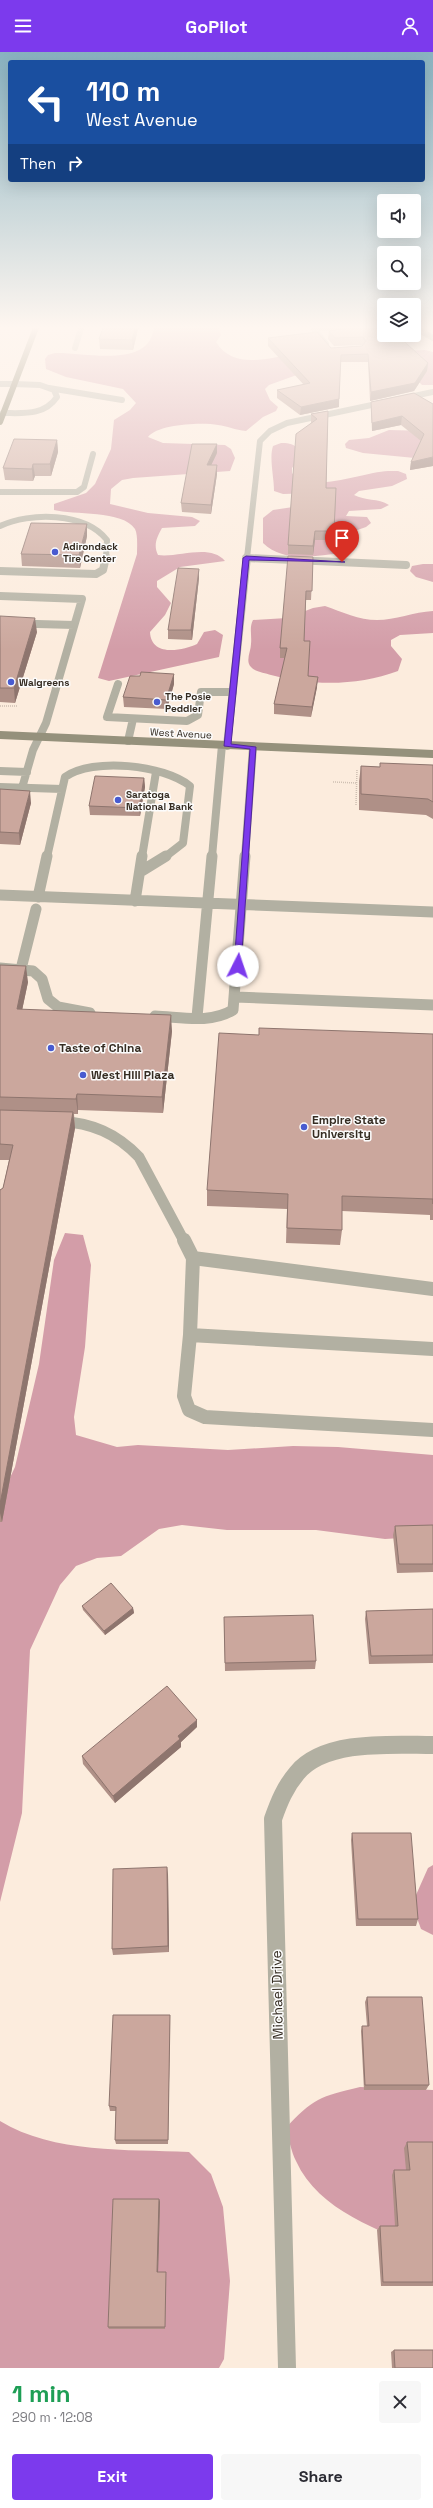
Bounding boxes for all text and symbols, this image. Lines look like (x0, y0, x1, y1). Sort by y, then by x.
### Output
icon: menu (12, 15, 34, 37)
text: GoPilot (185, 15, 248, 38)
icon: person (399, 15, 421, 37)
text: 110 m (86, 73, 160, 109)
icon: left (20, 76, 72, 128)
text: West Avenue (86, 108, 198, 131)
icon: right (64, 152, 86, 174)
text: Then (20, 154, 56, 173)
map controls (377, 194, 421, 342)
button: sound (377, 194, 421, 238)
button: search (377, 246, 421, 290)
button: layers (377, 298, 421, 342)
pin (325, 521, 359, 562)
icon: arrive (331, 527, 353, 549)
place label: Adirondack Tire Center (63, 540, 118, 565)
marker: Adirondack Tire Center (50, 547, 60, 557)
place label: Walgreens (19, 676, 69, 689)
marker: Walgreens (6, 677, 16, 687)
place label: The Posie Peddler (165, 690, 211, 715)
marker: The Posie Peddler (152, 697, 162, 707)
street label: West Avenue (150, 725, 212, 742)
place label: Saratoga National Bank (126, 788, 193, 813)
marker: Saratoga National Bank (113, 795, 123, 805)
position arrow (217, 945, 259, 987)
place label: Taste of China (59, 1040, 141, 1056)
marker: Taste of China (46, 1043, 56, 1053)
place label: West Hill Plaza (91, 1067, 174, 1083)
marker: West Hill Plaza (78, 1070, 88, 1080)
place label: Empire State University (312, 1112, 386, 1142)
marker: Empire State University (299, 1122, 309, 1132)
street label: Michael Drive (267, 1950, 287, 2040)
text: 1 min (12, 2378, 71, 2409)
button: close (379, 2381, 421, 2423)
text: 290 m · 12:08 (12, 2409, 93, 2426)
button: Exit (12, 2454, 213, 2500)
button: Share (221, 2454, 421, 2500)

